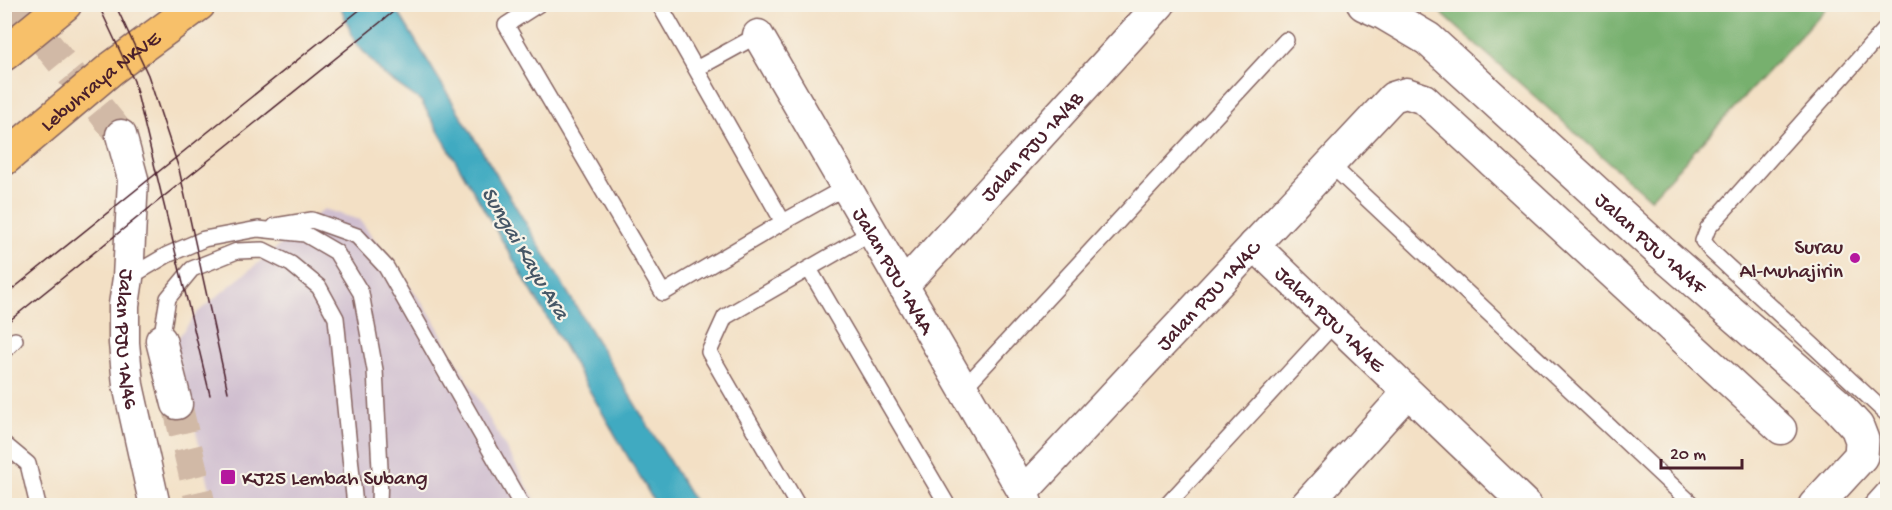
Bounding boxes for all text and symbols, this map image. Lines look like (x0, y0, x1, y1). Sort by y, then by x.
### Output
street label: Lebuhraya NKVE (37, 27, 168, 139)
street label: Jalan PJU 1A/4B (977, 87, 1091, 208)
water label: Sungai Kayu Ara (474, 183, 574, 326)
street label: Jalan PJU 1A/4F (1588, 189, 1711, 302)
street label: Jalan PJU 1A/4A (845, 204, 939, 341)
street label: Jalan PJU 1A/4C (1153, 236, 1269, 357)
place label: Surau Al-Muhajirin (1739, 237, 1843, 286)
marker: Surau Al-Muhajirin (1848, 251, 1862, 265)
street label: Jalan PJU 1A/4E (1268, 262, 1389, 380)
street label: Jalan PJU 1A/46 (108, 268, 142, 412)
scale bar (1661, 432, 1742, 470)
text: 20 m (1670, 445, 1706, 466)
marker: KJ25 Lembah Subang (219, 468, 237, 486)
place label: KJ25 Lembah Subang (242, 468, 428, 493)

